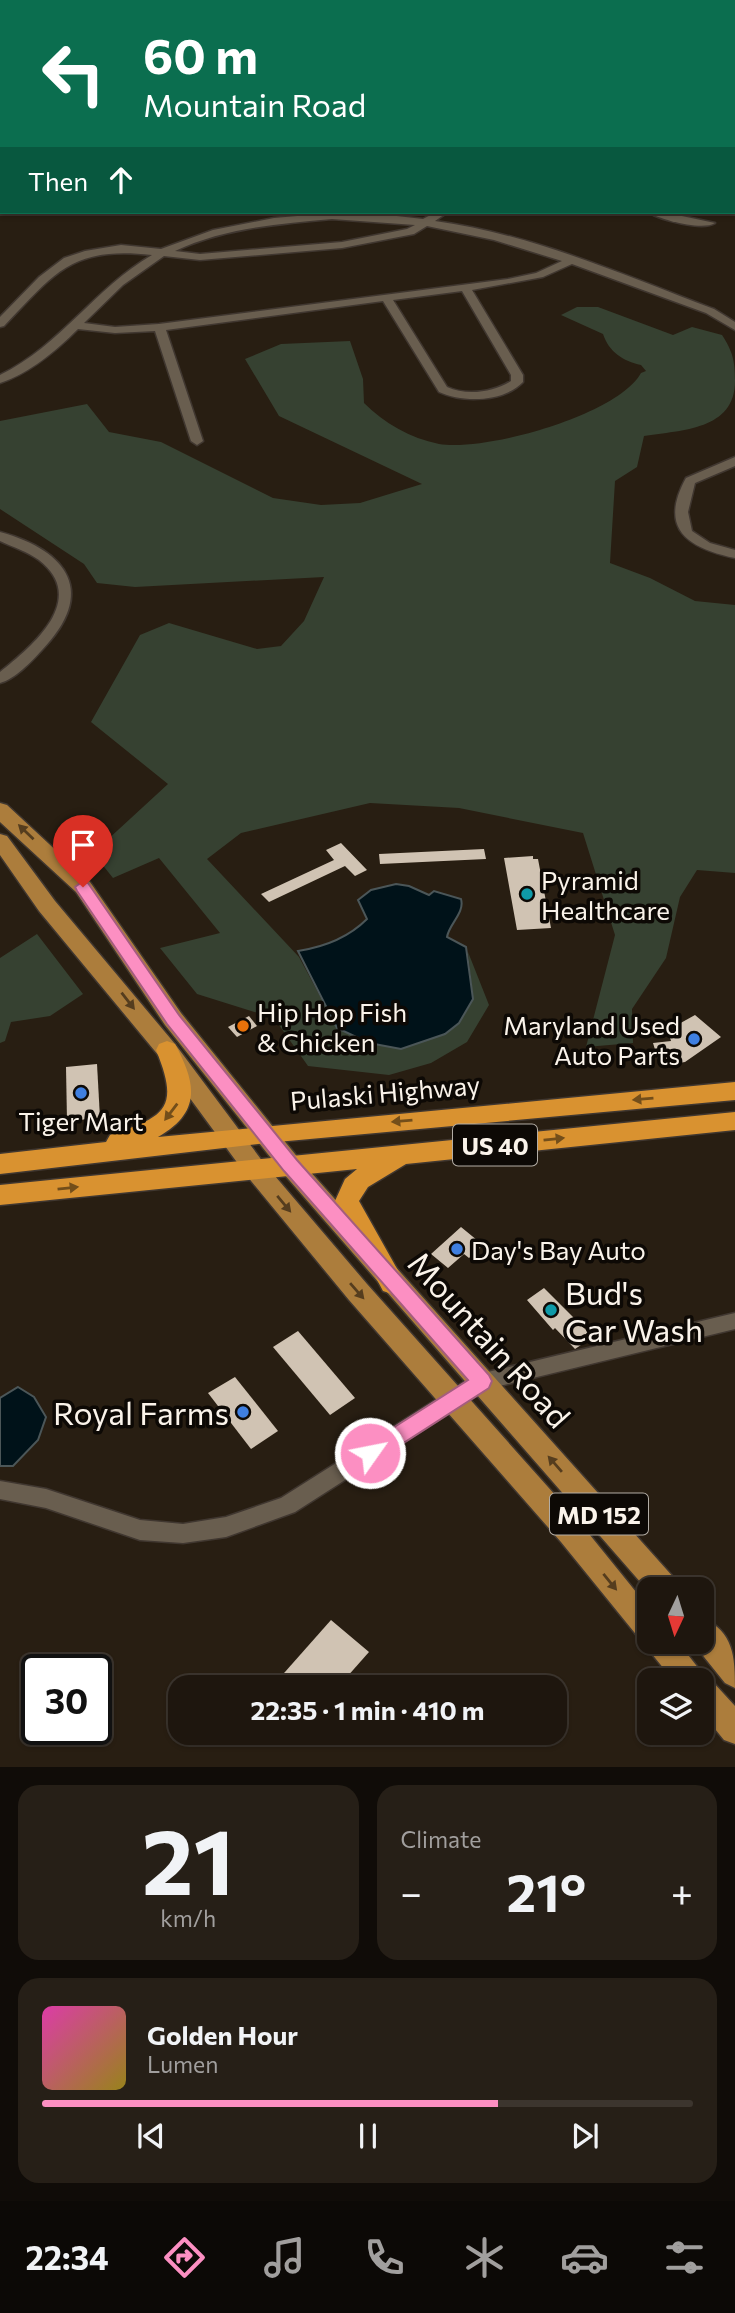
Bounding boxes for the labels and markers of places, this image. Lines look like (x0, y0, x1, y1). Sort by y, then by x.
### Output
pin (53, 815, 113, 887)
place label: Pyramid Healthcare (541, 864, 670, 925)
marker: Pyramid Healthcare (519, 886, 535, 902)
place label: Hip Hop Fish & Chicken (257, 996, 407, 1057)
place label: Maryland Used Auto Parts (503, 1009, 680, 1070)
marker: Hip Hop Fish & Chicken (235, 1018, 251, 1034)
marker: Maryland Used Auto Parts (686, 1031, 702, 1047)
marker: Tiger Mart (73, 1085, 89, 1101)
place label: Tiger Mart (18, 1105, 144, 1136)
place label: Day's Bay Auto (471, 1234, 646, 1265)
marker: Day's Bay Auto (449, 1241, 465, 1257)
place label: Bud's Car Wash (565, 1272, 703, 1349)
marker: Bud's Car Wash (543, 1302, 559, 1318)
place label: Royal Farms (53, 1392, 229, 1432)
marker: Royal Farms (235, 1404, 251, 1420)

